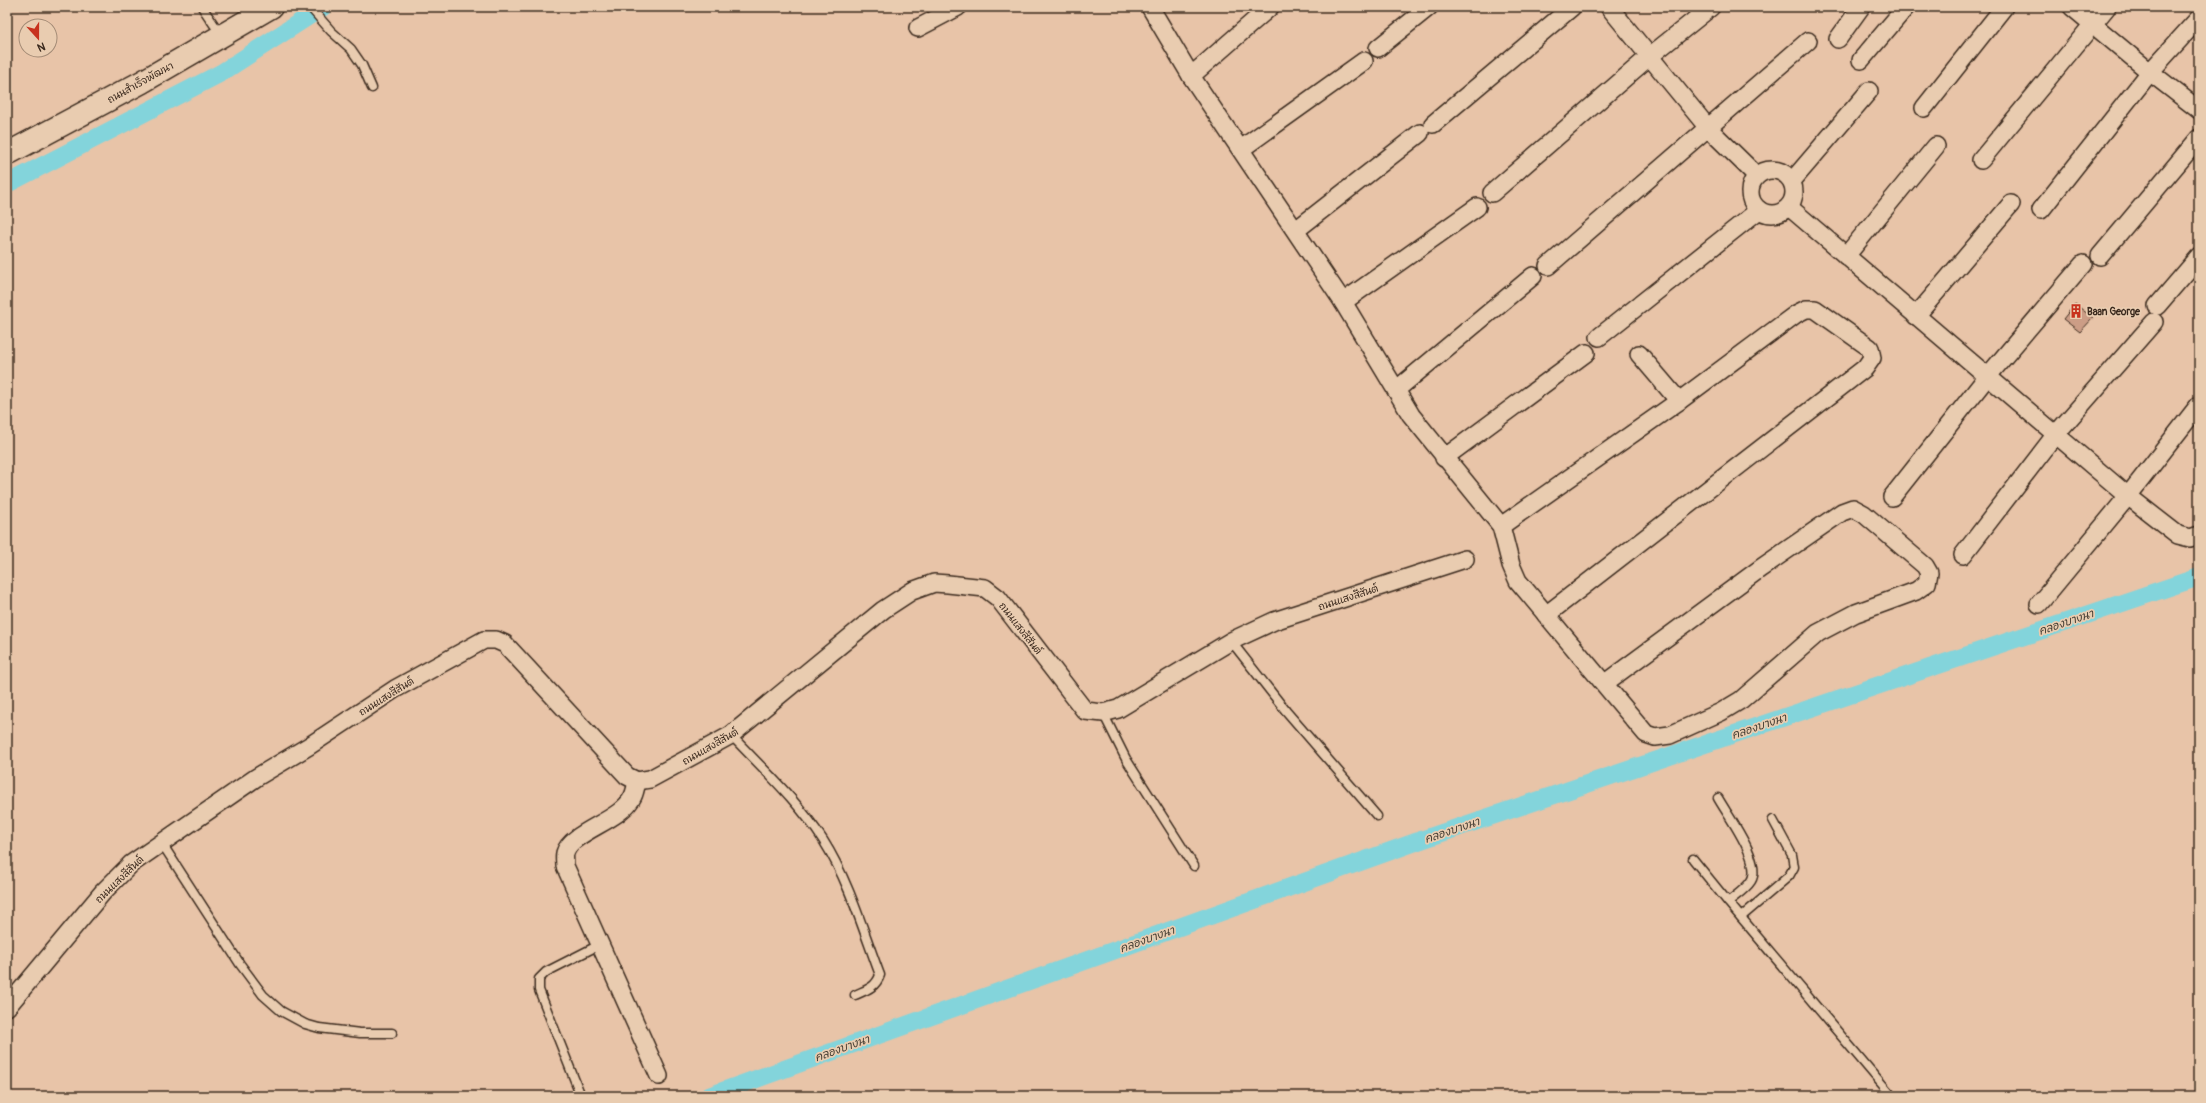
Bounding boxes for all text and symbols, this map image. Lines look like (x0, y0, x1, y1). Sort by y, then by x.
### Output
north arrow (18, 18, 58, 58)
text: N (35, 39, 47, 54)
street label: ถนนสำเร็จพัฒนา (104, 58, 176, 106)
building icon: Baan George (2068, 303, 2084, 319)
place label: Baan George (2087, 306, 2141, 318)
street label: ถนนแสงสีสันต์ (1316, 581, 1380, 613)
street label: ถนนแสงสีสันต์ (996, 599, 1046, 657)
water label: คลองบางนา (2037, 607, 2096, 638)
street label: ถนนแสงสีสันต์ (356, 673, 416, 719)
water label: คลองบางนา (1730, 711, 1789, 742)
street label: ถนนแสงสีสันต์ (679, 724, 741, 768)
water label: คลองบางนา (1423, 815, 1482, 846)
street label: ถนนแสงสีสันต์ (92, 852, 146, 906)
water label: คลองบางนา (1118, 923, 1177, 955)
water label: คลองบางนา (813, 1032, 872, 1064)

